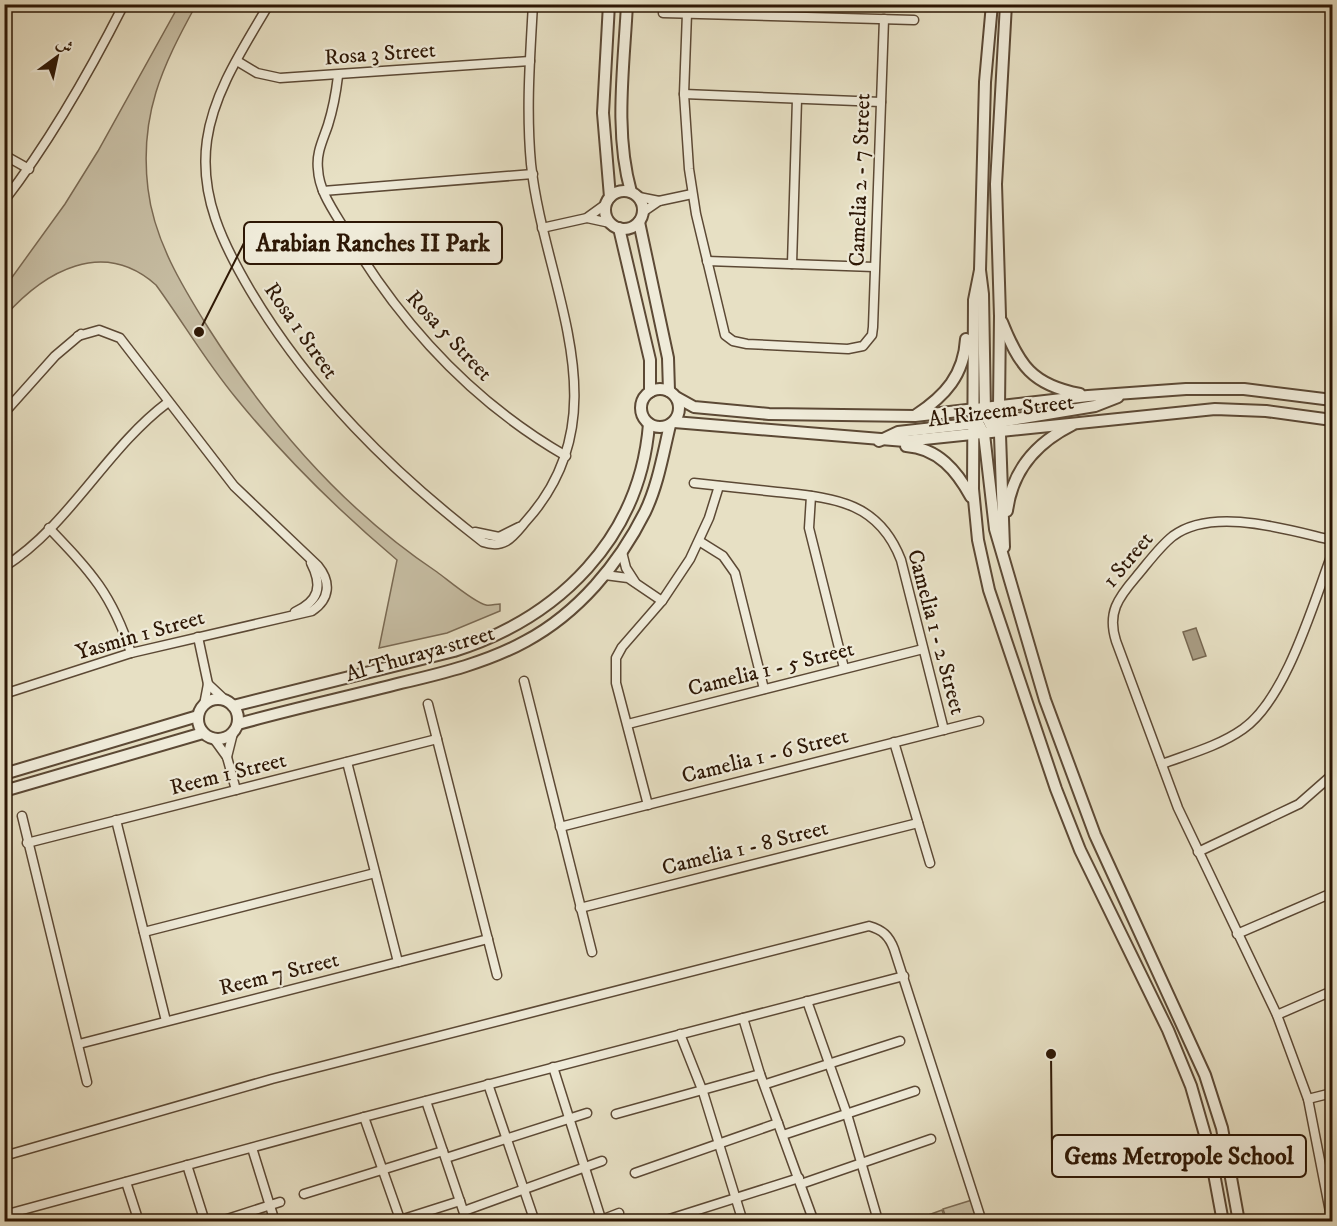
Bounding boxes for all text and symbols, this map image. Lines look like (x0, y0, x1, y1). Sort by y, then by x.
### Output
north arrow (27, 27, 87, 87)
text: ش (53, 33, 77, 58)
street label: Rosa 3 Street (323, 37, 437, 71)
street label: Camelia 2 - 7 Street (843, 93, 877, 267)
callout: Arabian Ranches II Park (244, 222, 502, 264)
text: Arabian Ranches II Park (255, 229, 491, 259)
street label: Rosa 1 Street (258, 278, 344, 384)
street label: Rosa 5 Street (400, 285, 498, 387)
street label: Al Rizeem Street (927, 389, 1075, 433)
street label: 1 Street (1097, 526, 1159, 594)
street label: Camelia 1 - 2 Street (901, 546, 971, 718)
street label: Yasmin 1 Street (73, 604, 207, 666)
street label: Al Thuraya street (342, 620, 498, 688)
street label: Camelia 1 - 5 Street (685, 635, 857, 703)
street label: Camelia 1 - 6 Street (679, 722, 851, 790)
street label: Reem 1 Street (167, 747, 289, 801)
street label: Camelia 1 - 8 Street (659, 814, 831, 882)
street label: Reem 7 Street (216, 946, 342, 1002)
callout: Gems Metropole School (1052, 1135, 1306, 1177)
text: Gems Metropole School (1064, 1142, 1295, 1172)

